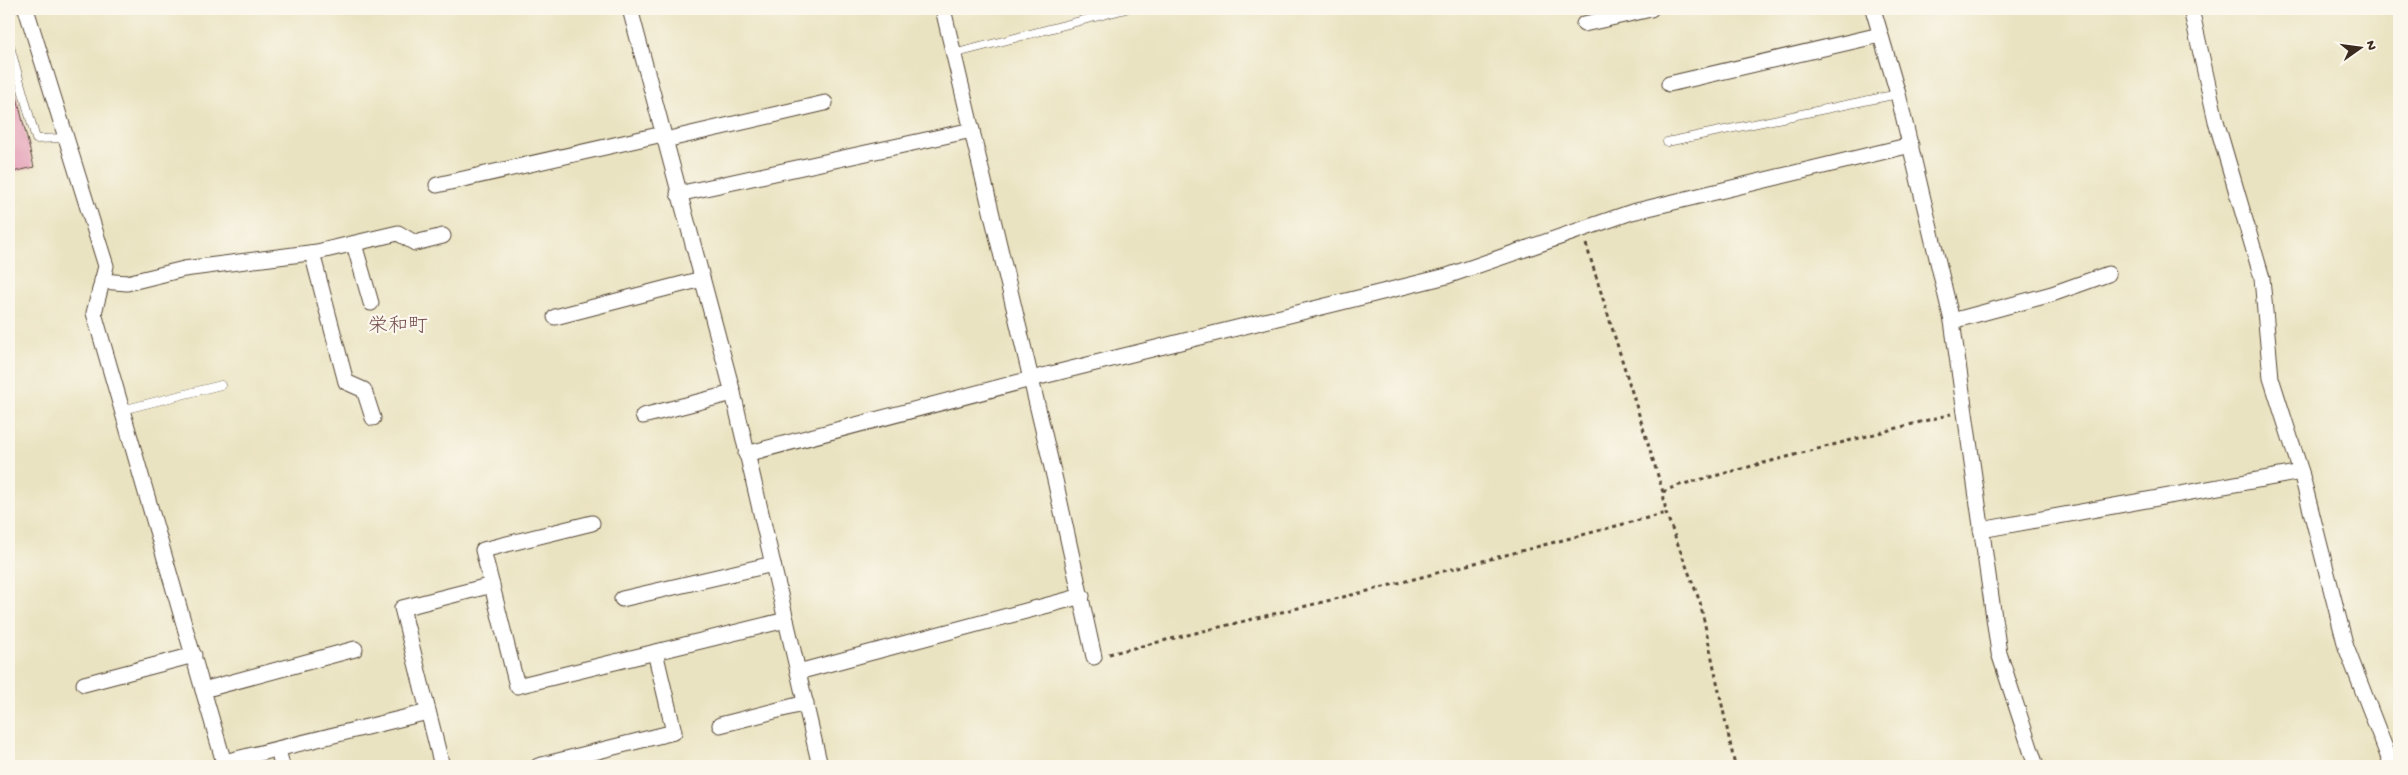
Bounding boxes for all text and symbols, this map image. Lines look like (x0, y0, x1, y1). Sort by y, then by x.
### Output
north arrow (2336, 22, 2386, 72)
text: N (2361, 39, 2380, 52)
district label: 栄和町 (368, 315, 428, 339)

